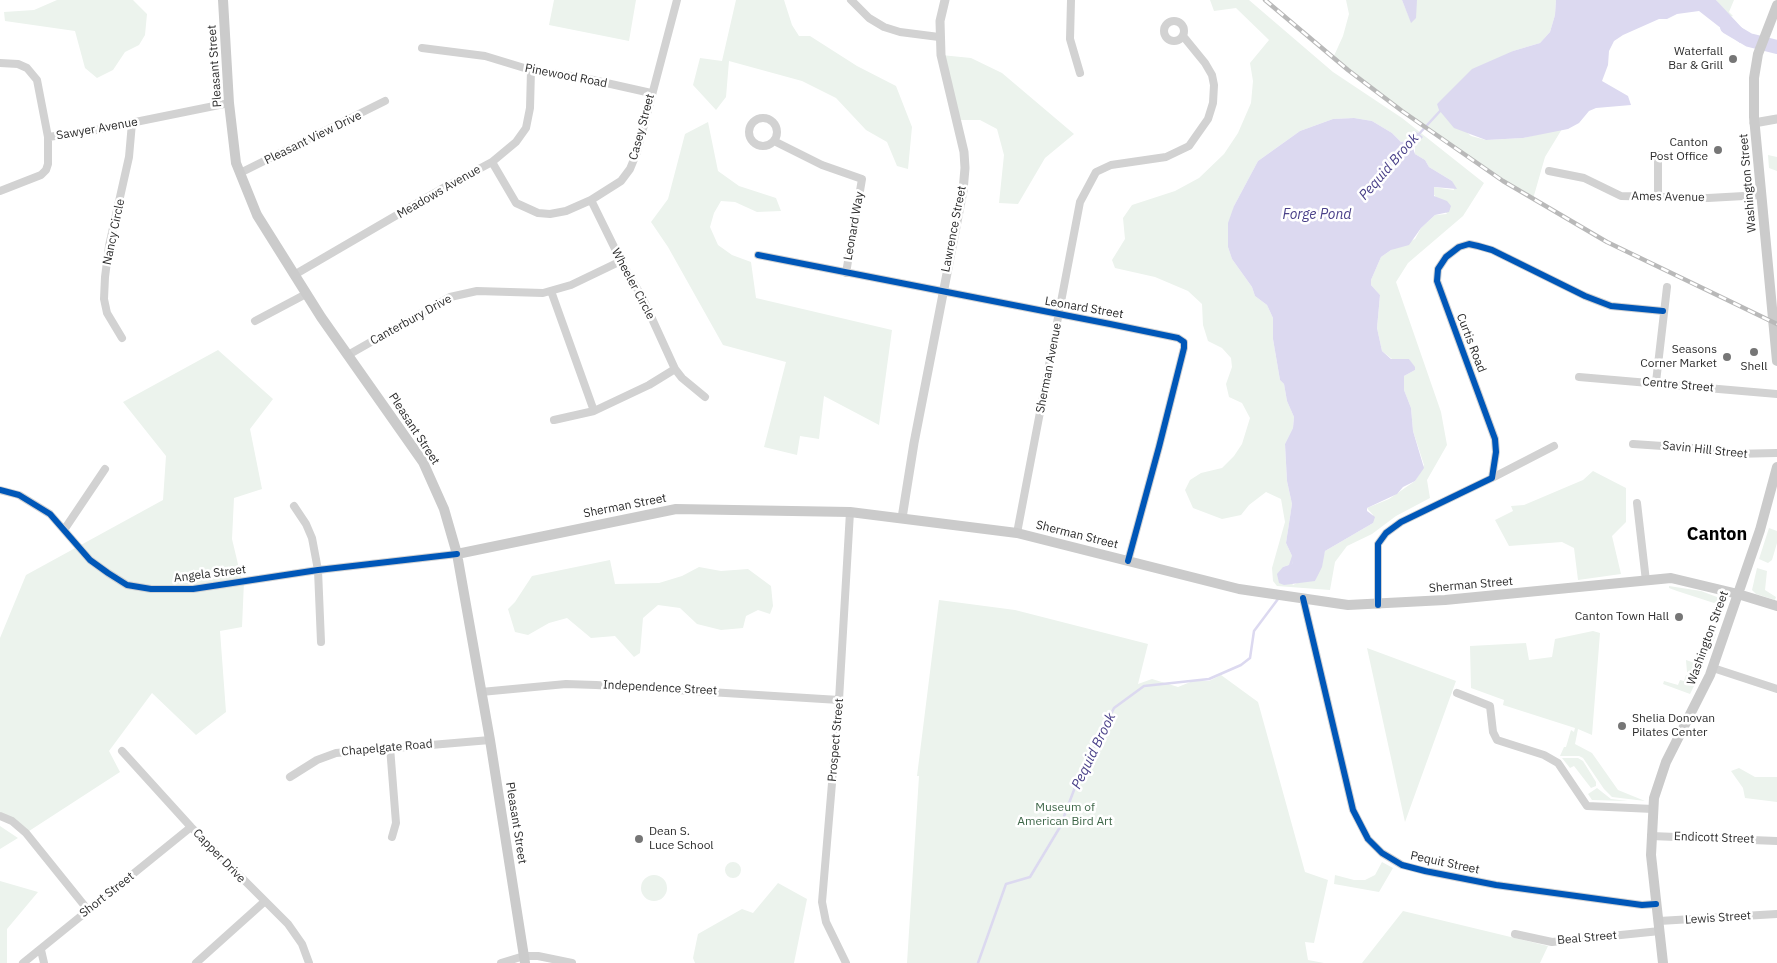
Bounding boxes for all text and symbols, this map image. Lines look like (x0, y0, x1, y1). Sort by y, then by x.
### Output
street label: Pleasant Street (205, 24, 225, 108)
place label: Waterfall Bar & Grill (1668, 45, 1723, 73)
marker: Waterfall Bar & Grill (1727, 53, 1739, 65)
street label: Pinewood Road (524, 61, 608, 91)
street label: Casey Street (626, 92, 658, 162)
street label: Pleasant View Drive (262, 108, 364, 168)
street label: Sawyer Avenue (55, 115, 139, 143)
water label: Pequid Brook (1356, 130, 1422, 204)
street label: Washington Street (1737, 133, 1759, 233)
place label: Canton Post Office (1650, 136, 1708, 164)
marker: Canton Post Office (1712, 144, 1724, 156)
street label: Meadows Avenue (395, 162, 483, 222)
street label: Lawrence Street (939, 185, 969, 273)
street label: Ames Avenue (1631, 189, 1705, 205)
street label: Leonard Way (841, 191, 867, 261)
street label: Nancy Circle (100, 198, 128, 266)
water label: Forge Pond (1282, 207, 1352, 223)
street label: Wheeler Circle (608, 246, 658, 322)
street label: Canterbury Drive (368, 292, 454, 348)
street label: Leonard Street (1044, 294, 1124, 322)
street label: Curtis Road (1453, 311, 1489, 375)
street label: Sherman Avenue (1033, 322, 1065, 414)
place label: Seasons Corner Market (1640, 343, 1717, 371)
marker: Shell (1748, 346, 1760, 358)
marker: Seasons Corner Market (1721, 351, 1733, 363)
place label: Shell (1741, 360, 1767, 374)
street label: Centre Street (1642, 375, 1714, 395)
street label: Pleasant Street (385, 390, 443, 468)
street label: Savin Hill Street (1662, 438, 1748, 462)
street label: Sherman Street (582, 491, 668, 521)
street label: Sherman Street (1034, 518, 1120, 552)
district label: Canton (1687, 524, 1747, 546)
street label: Angela Street (173, 562, 247, 586)
street label: Sherman Street (1428, 574, 1514, 596)
street label: Washington Street (1684, 589, 1732, 687)
place label: Canton Town Hall (1575, 610, 1669, 624)
marker: Canton Town Hall (1673, 611, 1685, 623)
street label: Independence Street (603, 678, 717, 698)
street label: Prospect Street (825, 698, 847, 782)
water label: Pequid Brook (1068, 710, 1120, 792)
place label: Shelia Donovan Pilates Center (1632, 712, 1715, 740)
marker: Shelia Donovan Pilates Center (1616, 720, 1628, 732)
street label: Chapelgate Road (341, 737, 433, 759)
street label: Pleasant Street (502, 781, 530, 865)
park label: Museum of American Bird Art (1017, 801, 1113, 829)
place label: Dean S. Luce School (649, 825, 714, 853)
street label: Capper Drive (190, 826, 248, 886)
street label: Endicott Street (1674, 829, 1754, 847)
marker: Dean S. Luce School (633, 833, 645, 845)
street label: Pequit Street (1409, 849, 1481, 877)
street label: Short Street (77, 869, 137, 921)
street label: Lewis Street (1684, 909, 1752, 927)
street label: Beal Street (1557, 928, 1617, 948)

